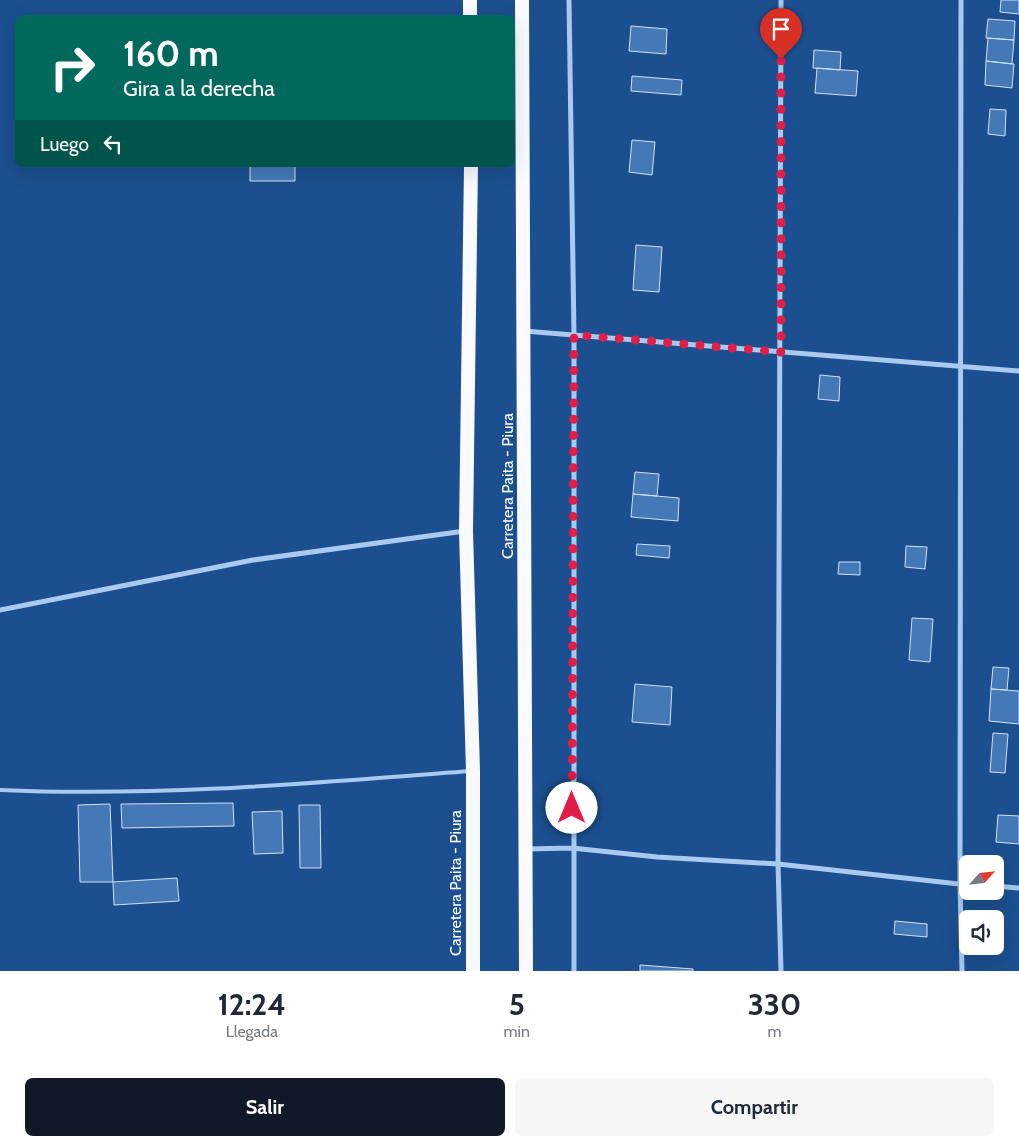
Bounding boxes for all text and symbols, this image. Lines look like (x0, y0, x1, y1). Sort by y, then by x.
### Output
pin (760, 8, 802, 59)
icon: arrive (767, 15, 795, 43)
text: 160 m (123, 32, 219, 75)
icon: right (40, 35, 105, 100)
text: Gira a la derecha (123, 75, 275, 102)
icon: left (99, 130, 127, 158)
text: Luego (40, 133, 89, 156)
street label: Carretera Paita - Piura (498, 413, 517, 559)
position arrow (545, 781, 597, 833)
street label: Carretera Paita - Piura (446, 810, 465, 956)
north arrow (959, 855, 1004, 900)
map controls (959, 855, 1004, 955)
button: sound (959, 910, 1004, 955)
text: 12:24 (218, 986, 286, 1023)
text: 5 (509, 986, 525, 1023)
text: 330 (748, 986, 801, 1023)
text: Llegada (226, 1022, 278, 1041)
text: min (504, 1022, 530, 1041)
text: m (767, 1022, 781, 1041)
button: Salir (25, 1078, 505, 1136)
button: Compartir (515, 1078, 994, 1136)

